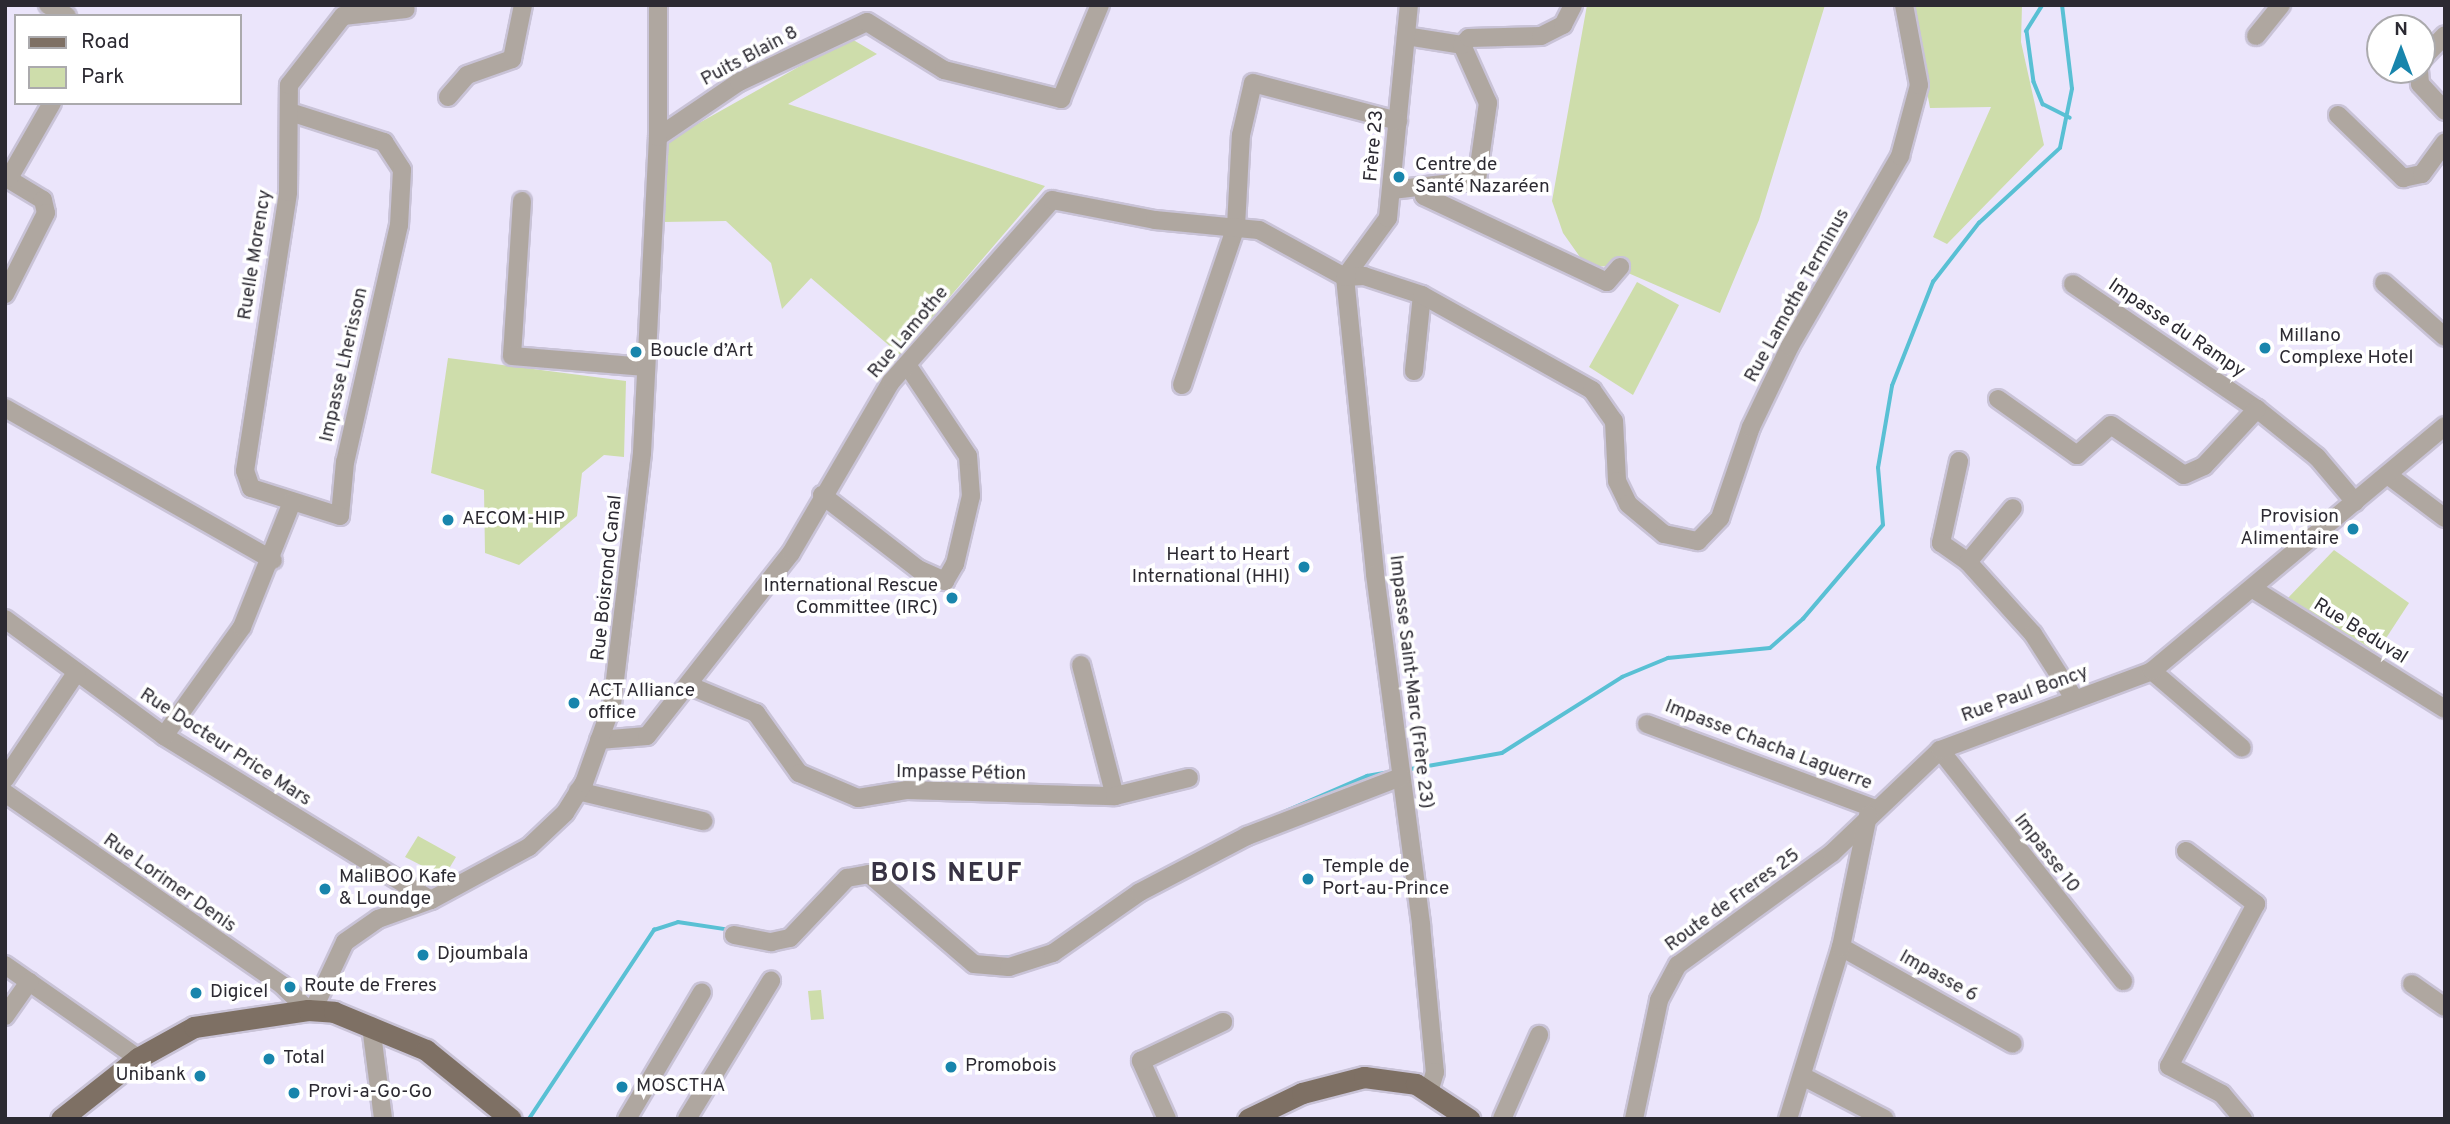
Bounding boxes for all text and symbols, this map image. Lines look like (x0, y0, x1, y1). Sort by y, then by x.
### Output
legend (14, 14, 242, 105)
north arrow (2366, 14, 2436, 84)
text: N (2394, 18, 2408, 42)
street label: Puits Blain 8 (698, 22, 802, 92)
text: Road (81, 29, 130, 56)
text: Park (81, 64, 124, 91)
street label: Frère 23 (1361, 109, 1389, 183)
place label: Centre de Santé Nazaréen (1415, 155, 1550, 199)
marker: Centre de Santé Nazaréen (1389, 167, 1409, 187)
street label: Ruelle Morency (234, 188, 278, 322)
street label: Rue Lamothe Terminus (1741, 205, 1855, 387)
street label: Impasse du Rampy (2103, 275, 2249, 383)
street label: Rue Lamothe (864, 282, 954, 384)
street label: Impasse Lherisson (316, 285, 374, 445)
place label: Millano Complexe Hotel (2279, 326, 2413, 370)
marker: Millano Complexe Hotel (2257, 340, 2273, 356)
place label: Boucle d’Art (650, 341, 754, 363)
marker: Boucle d’Art (628, 344, 644, 360)
street label: Rue Boisrond Canal (588, 494, 628, 662)
place label: Provision Alimentaire (2240, 507, 2339, 551)
place label: AECOM-HIP (462, 509, 565, 531)
marker: AECOM-HIP (440, 512, 456, 528)
marker: Provision Alimentaire (2345, 521, 2361, 537)
place label: Heart to Heart International (HHI) (1132, 545, 1290, 589)
street label: Impasse Saint-Marc (Frère 23) (1383, 554, 1437, 810)
marker: Heart to Heart International (HHI) (1296, 559, 1312, 575)
place label: International Rescue Committee (IRC) (764, 576, 938, 620)
marker: International Rescue Committee (IRC) (944, 590, 960, 606)
street label: Rue Beduval (2309, 594, 2411, 670)
street label: Rue Paul Boncy (1959, 662, 2091, 728)
place label: ACT Alliance office (588, 681, 696, 725)
street label: Rue Docteur Price Mars (135, 684, 315, 812)
marker: ACT Alliance office (566, 695, 582, 711)
street label: Impasse Chacha Laguerre (1661, 696, 1875, 796)
street label: Impasse Pétion (896, 761, 1026, 787)
street label: Impasse 10 (2008, 810, 2084, 898)
street label: Rue Lorimer Denis (98, 830, 240, 938)
street label: Route de Freres 25 (1661, 845, 1805, 957)
place label: Temple de Port-au-Prince (1322, 857, 1449, 901)
district label: BOIS NEUF (872, 859, 1022, 891)
place label: MaliBOO Kafe & Loundge (339, 867, 456, 911)
marker: Temple de Port-au-Prince (1300, 871, 1316, 887)
marker: MaliBOO Kafe & Loundge (317, 881, 333, 897)
place label: Djoumbala (437, 944, 528, 966)
street label: Impasse 6 (1895, 946, 1981, 1008)
marker: Djoumbala (415, 947, 431, 963)
place label: Route de Freres (304, 976, 437, 998)
marker: Route de Freres (282, 979, 298, 995)
place label: Digicel (210, 982, 268, 1004)
marker: Digicel (188, 985, 204, 1001)
place label: Total (283, 1048, 325, 1070)
marker: Total (261, 1051, 277, 1067)
place label: Promobois (965, 1056, 1057, 1078)
marker: Promobois (943, 1059, 959, 1075)
place label: Unibank (115, 1065, 186, 1087)
marker: Unibank (192, 1068, 208, 1084)
place label: MOSCTHA (636, 1076, 725, 1098)
marker: MOSCTHA (614, 1079, 630, 1095)
place label: Provi-a-Go-Go (308, 1082, 432, 1104)
marker: Provi-a-Go-Go (286, 1085, 302, 1101)

